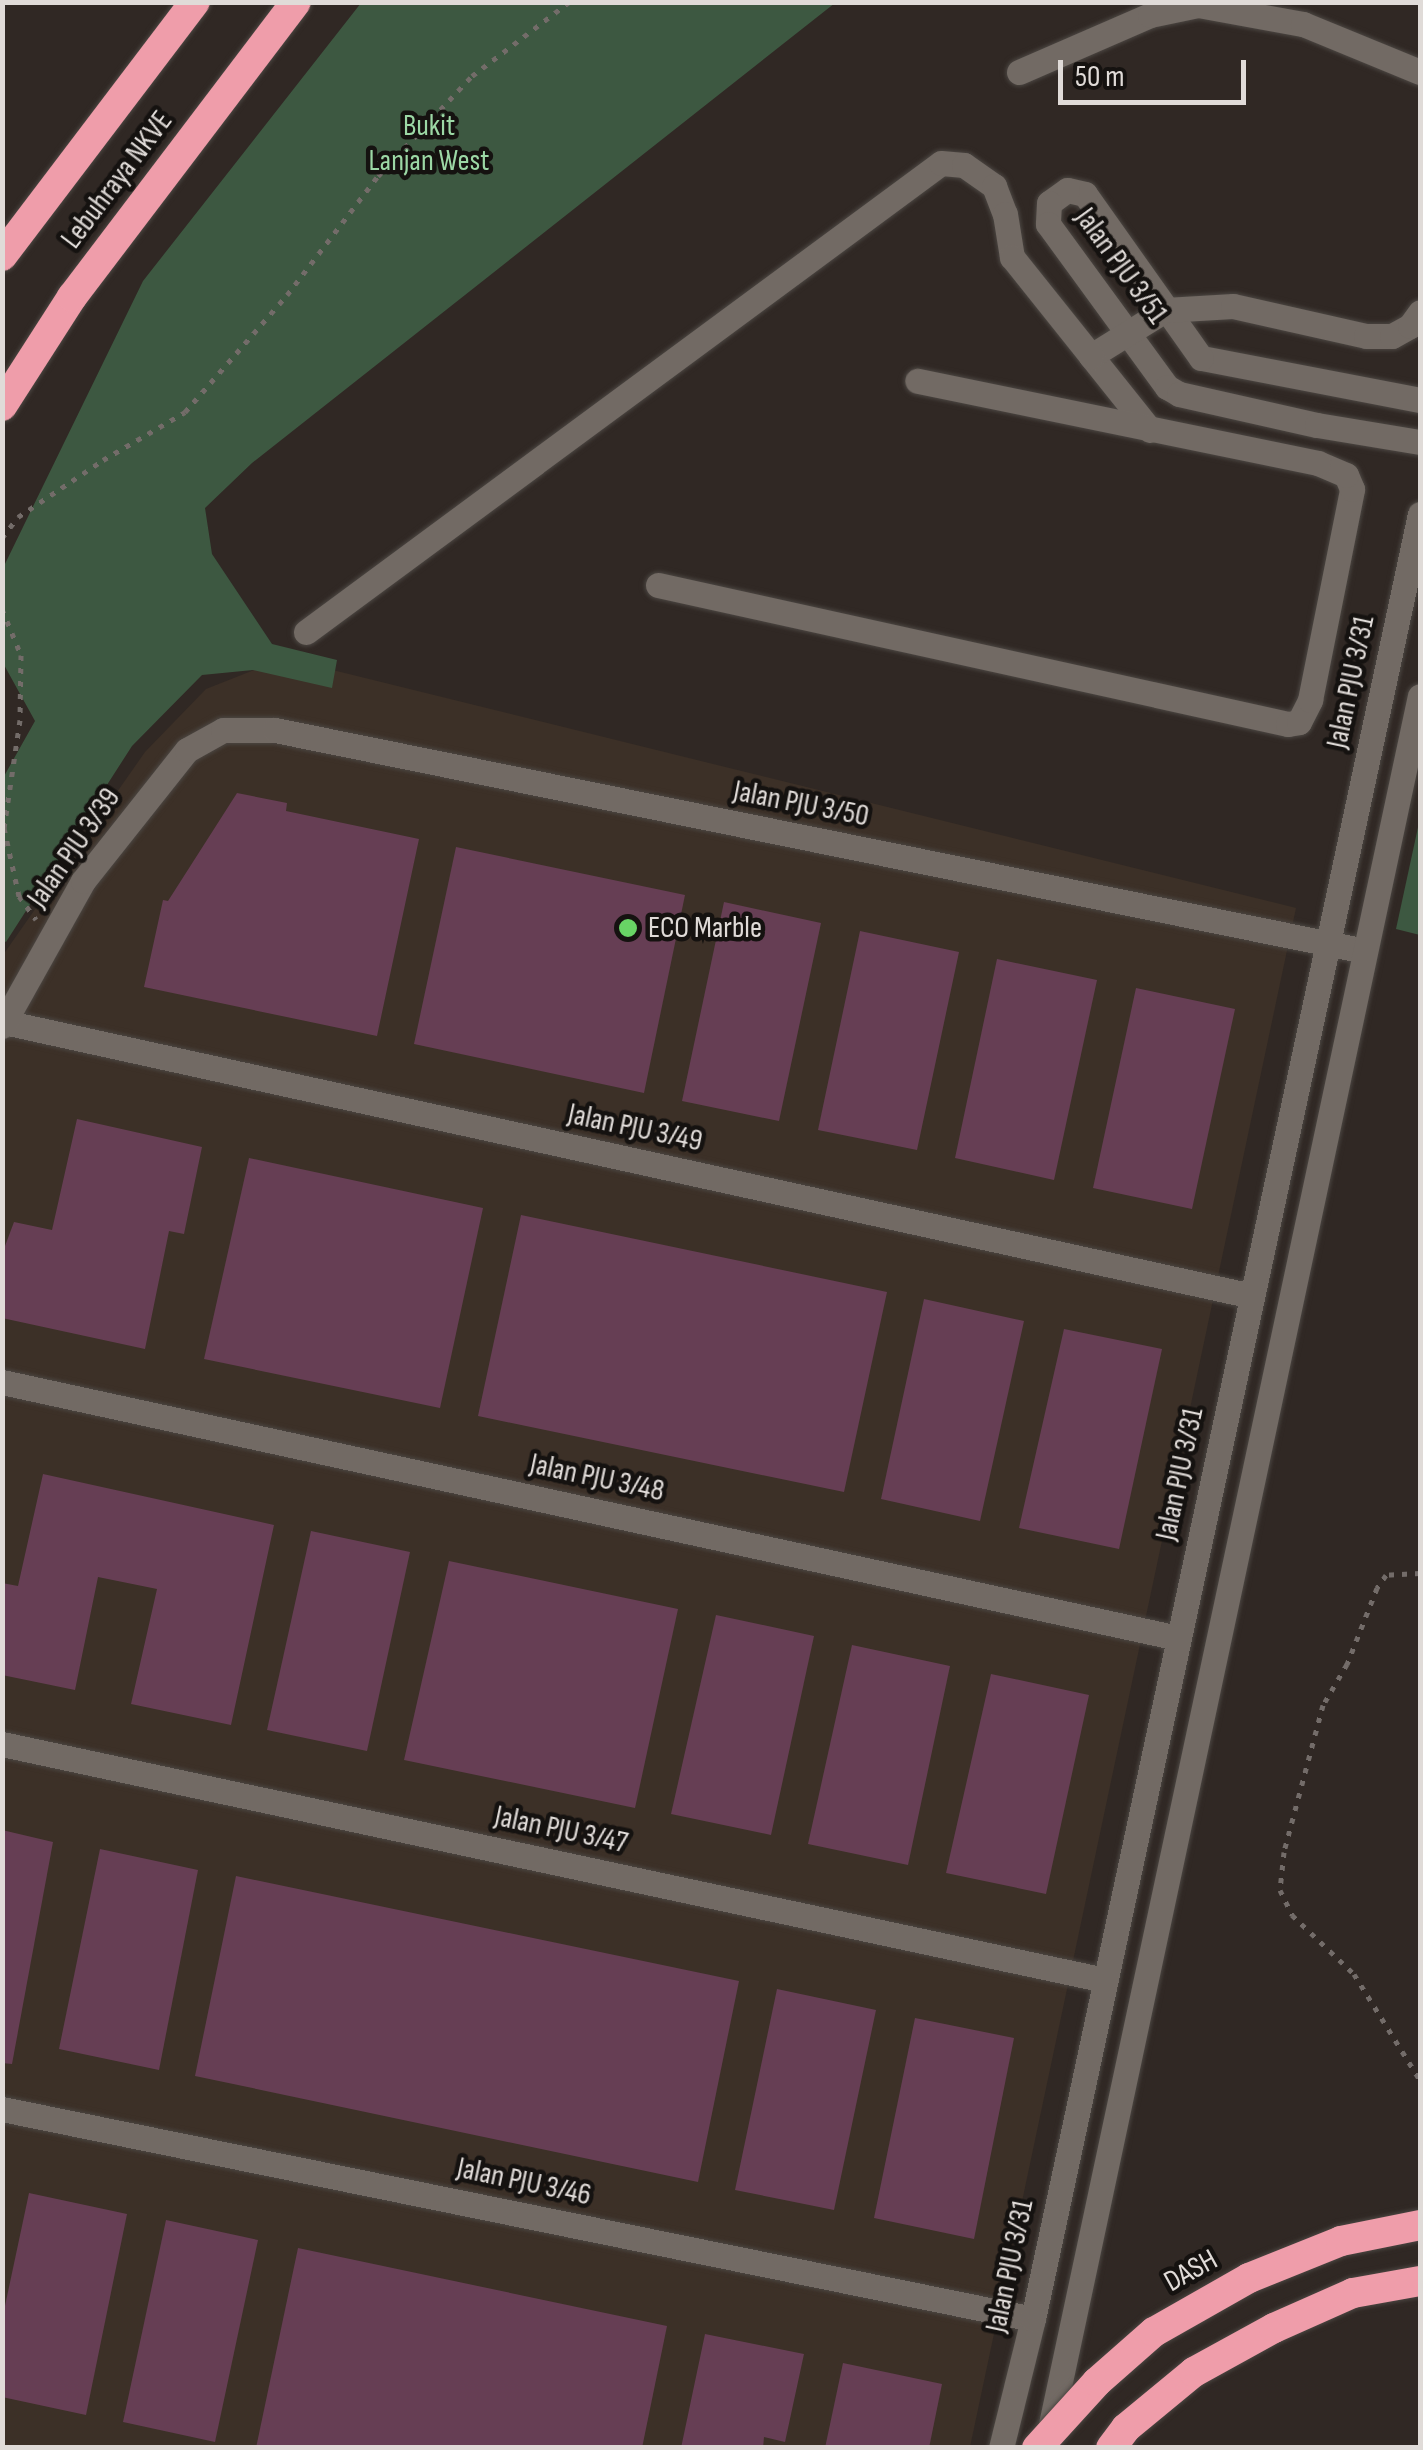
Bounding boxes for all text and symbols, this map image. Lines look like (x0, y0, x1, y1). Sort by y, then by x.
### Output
scale bar (1063, 40, 1250, 102)
text: 50 m (1075, 59, 1124, 95)
street label: Lebuhraya NKVE (54, 104, 180, 256)
park label: Bukit Lanjan West (368, 108, 490, 178)
street label: Jalan PJU 3/51 (1067, 201, 1175, 331)
street label: Jalan PJU 3/31 (1319, 612, 1383, 752)
street label: Jalan PJU 3/50 (730, 773, 872, 835)
street label: Jalan PJU 3/39 (20, 781, 128, 915)
place label: ECO Marble (648, 910, 762, 946)
marker: ECO Marble (617, 917, 639, 939)
street label: Jalan PJU 3/49 (565, 1096, 705, 1160)
street label: Jalan PJU 3/31 (1148, 1404, 1212, 1544)
street label: Jalan PJU 3/48 (527, 1446, 667, 1510)
street label: Jalan PJU 3/47 (491, 1798, 631, 1862)
street label: Jalan PJU 3/46 (454, 2150, 594, 2214)
street label: Jalan PJU 3/31 (978, 2196, 1042, 2336)
street label: DASH (1158, 2242, 1224, 2300)

